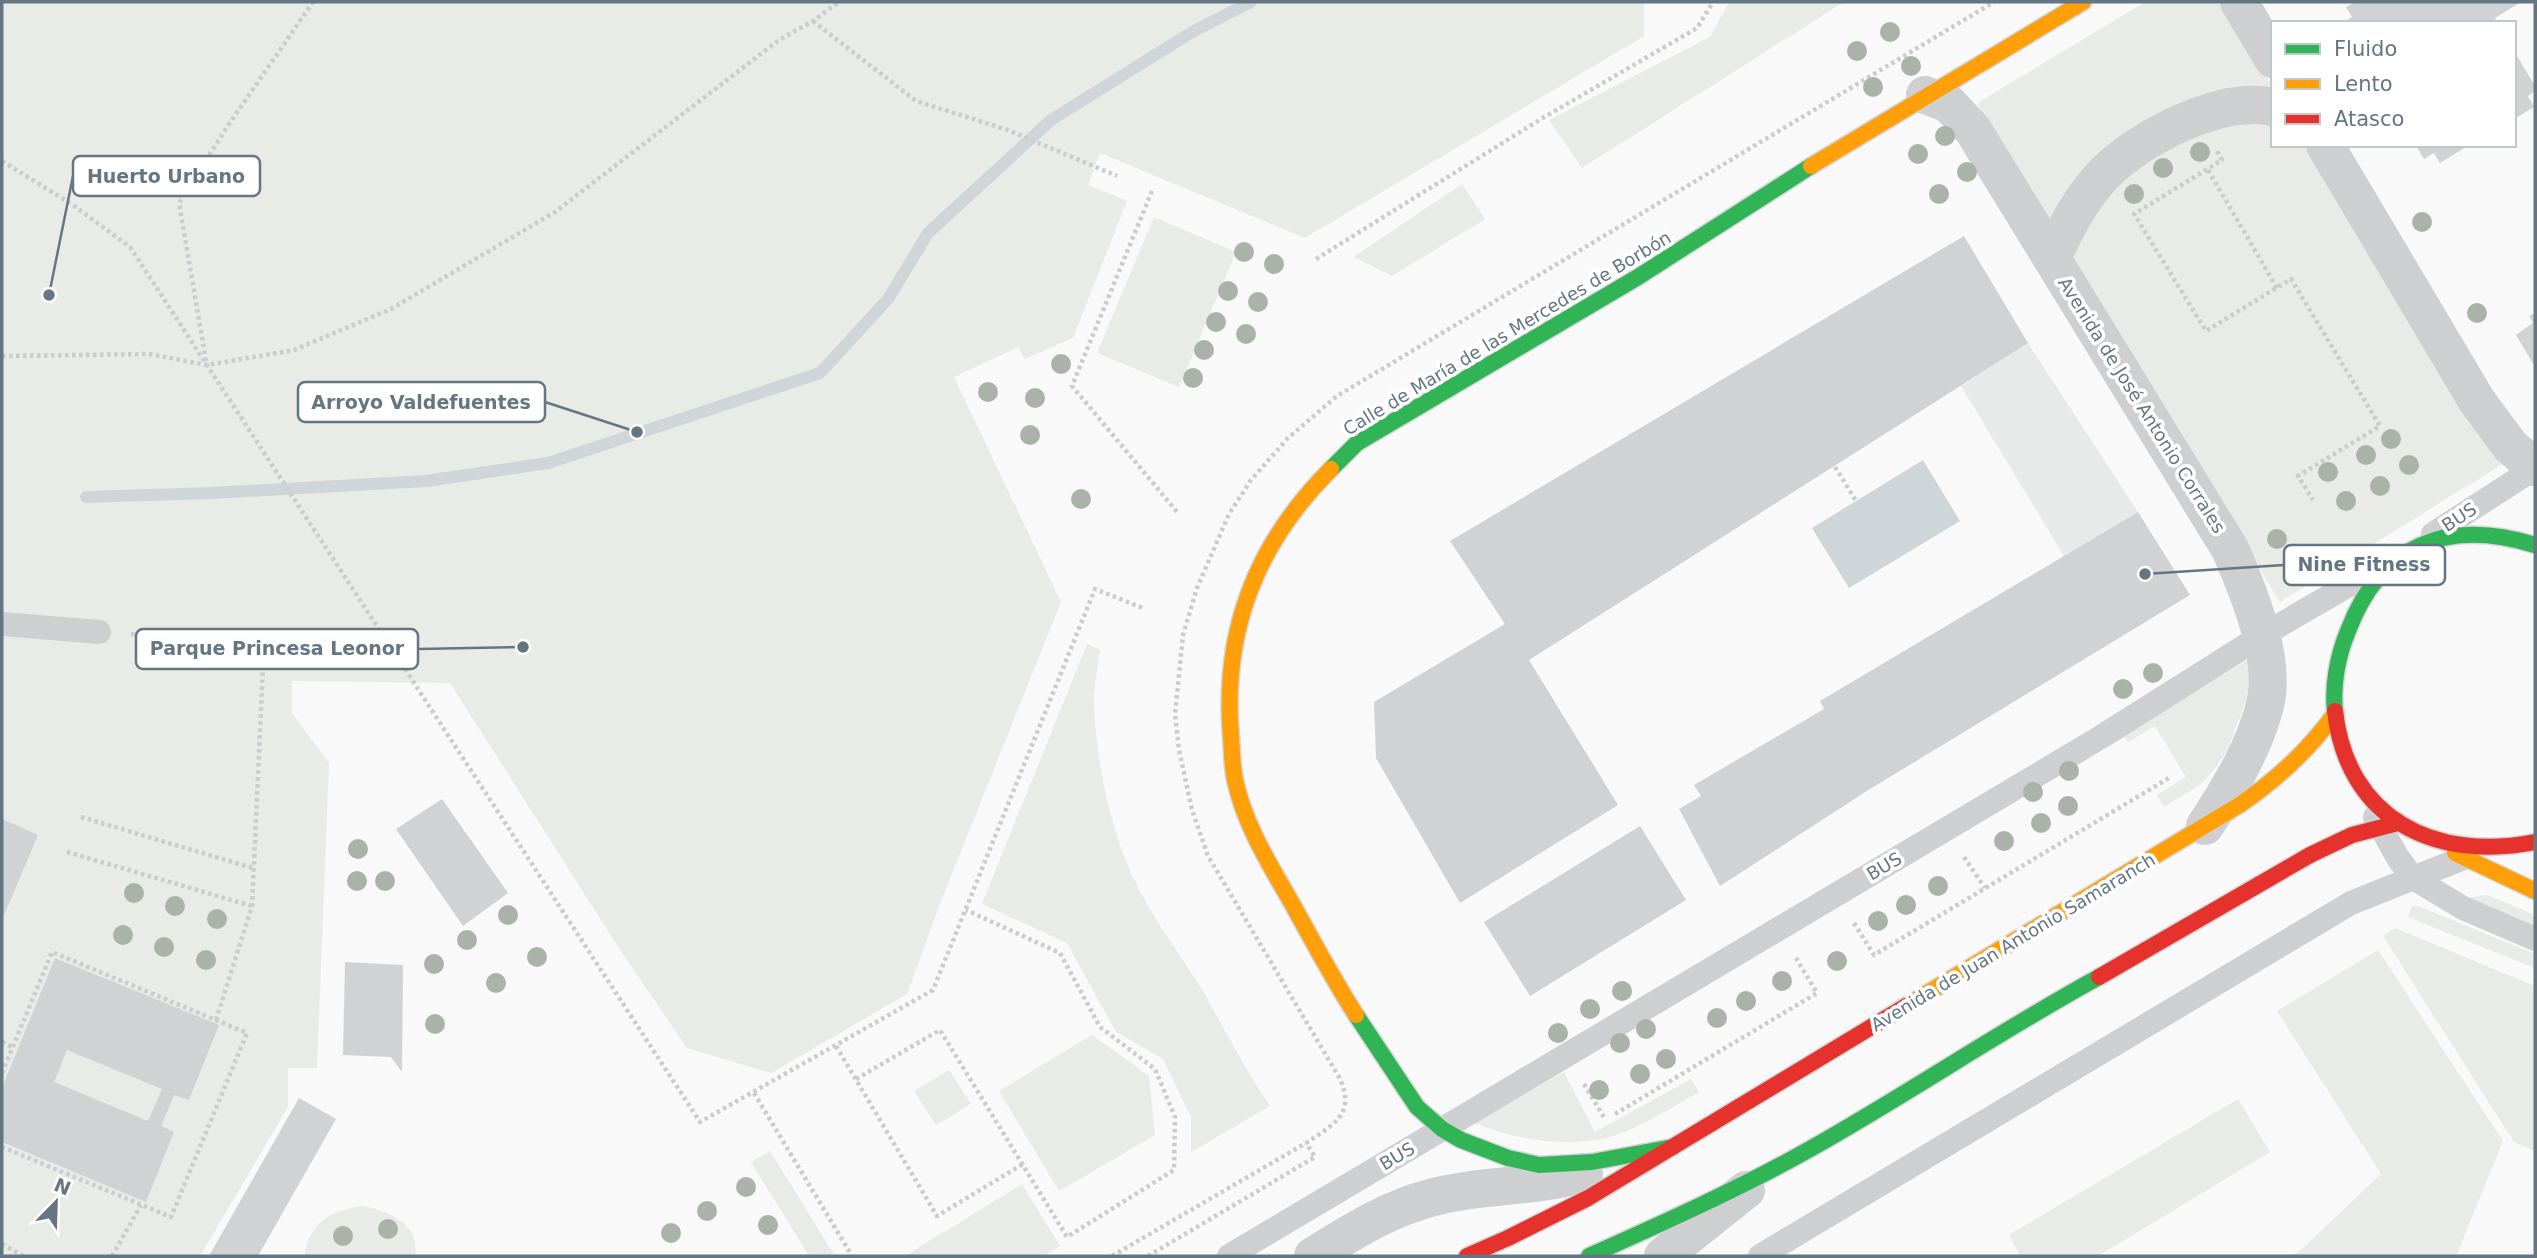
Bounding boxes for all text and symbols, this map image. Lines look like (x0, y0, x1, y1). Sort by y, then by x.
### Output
legend (2271, 21, 2516, 147)
text: Fluido (2334, 37, 2397, 61)
text: Lento (2334, 72, 2393, 96)
text: Atasco (2334, 107, 2404, 131)
callout: Huerto Urbano (73, 156, 260, 196)
text: Huerto Urbano (87, 165, 245, 187)
street label: Calle de María de las Mercedes de Borbón (1339, 226, 1675, 440)
street label: Avenida de José Antonio Corrales (2054, 273, 2230, 537)
callout: Arroyo Valdefuentes (298, 382, 545, 422)
text: Arroyo Valdefuentes (311, 391, 531, 413)
street label: BUS (2438, 498, 2480, 536)
callout: Nine Fitness (2284, 545, 2445, 585)
text: Nine Fitness (2297, 553, 2431, 575)
callout: Parque Princesa Leonor (136, 629, 418, 669)
text: Parque Princesa Leonor (150, 637, 405, 659)
street label: BUS (1863, 847, 1905, 885)
street label: Avenida de Juan Antonio Samaranch (1867, 849, 2159, 1035)
street label: BUS (1376, 1137, 1418, 1175)
north arrow (21, 1167, 91, 1237)
text: N (51, 1173, 74, 1200)

